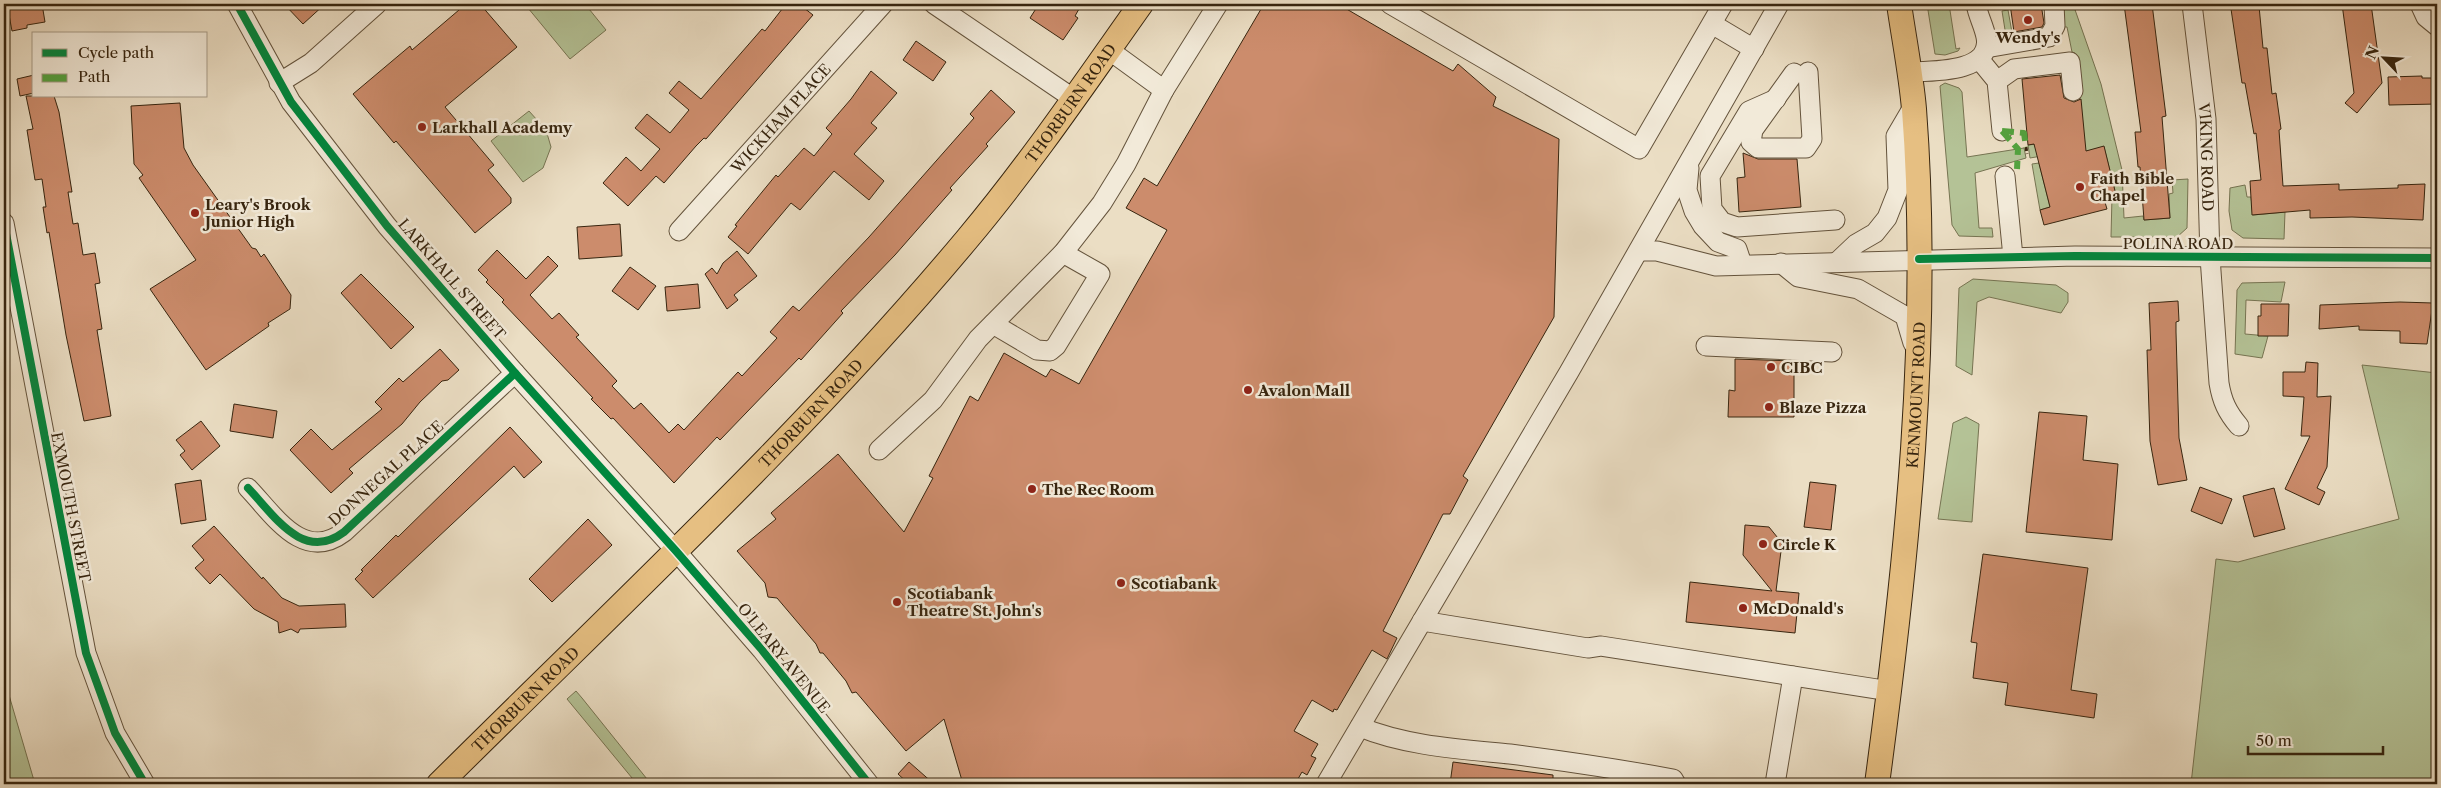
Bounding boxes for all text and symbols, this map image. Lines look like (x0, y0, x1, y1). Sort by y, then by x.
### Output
marker: Wendy's (2022, 14, 2034, 26)
place label: Wendy's (1994, 28, 2061, 47)
legend (32, 32, 208, 98)
north arrow (2358, 32, 2408, 82)
street label: THORBURN ROAD (1021, 40, 1120, 167)
text: Cycle path (78, 43, 155, 62)
text: N (2361, 43, 2383, 62)
street label: WICKHAM PLACE (726, 59, 835, 177)
text: Path (78, 67, 111, 86)
street label: VIKING ROAD (2195, 101, 2218, 212)
place label: Larkhall Academy (432, 118, 573, 137)
marker: Larkhall Academy (416, 121, 428, 133)
place label: Faith Bible Chapel (2090, 169, 2174, 205)
marker: Faith Bible Chapel (2074, 181, 2086, 193)
place label: Leary's Brook Junior High (202, 195, 312, 231)
marker: Leary's Brook Junior High (189, 207, 201, 219)
street label: LARKHALL STREET (394, 215, 510, 344)
street label: POLINA ROAD (2123, 234, 2233, 253)
street label: KENMOUNT ROAD (1902, 322, 1928, 469)
street label: THORBURN ROAD (755, 355, 867, 471)
place label: CIBC (1781, 358, 1823, 377)
marker: CIBC (1765, 361, 1777, 373)
place label: Avalon Mall (1257, 381, 1350, 400)
marker: Avalon Mall (1242, 384, 1254, 396)
place label: Blaze Pizza (1779, 398, 1867, 417)
marker: Blaze Pizza (1763, 401, 1775, 413)
street label: DONNEGAL PLACE (325, 416, 447, 530)
street label: EXMOUTH STREET (47, 430, 95, 584)
place label: The Rec Room (1042, 480, 1154, 499)
marker: The Rec Room (1026, 483, 1038, 495)
place label: Circle K (1773, 535, 1837, 554)
marker: Circle K (1757, 538, 1769, 550)
place label: Scotiabank (1131, 574, 1218, 593)
marker: Scotiabank (1115, 577, 1127, 589)
place label: Scotiabank Theatre St. John's (907, 584, 1042, 620)
marker: Scotiabank Theatre St. John's (891, 596, 903, 608)
street label: O'LEARY AVENUE (734, 599, 834, 717)
place label: McDonald's (1753, 599, 1844, 618)
marker: McDonald's (1737, 602, 1749, 614)
street label: THORBURN ROAD (468, 642, 583, 756)
scale bar (2248, 723, 2384, 755)
text: 50 m (2256, 731, 2292, 750)

